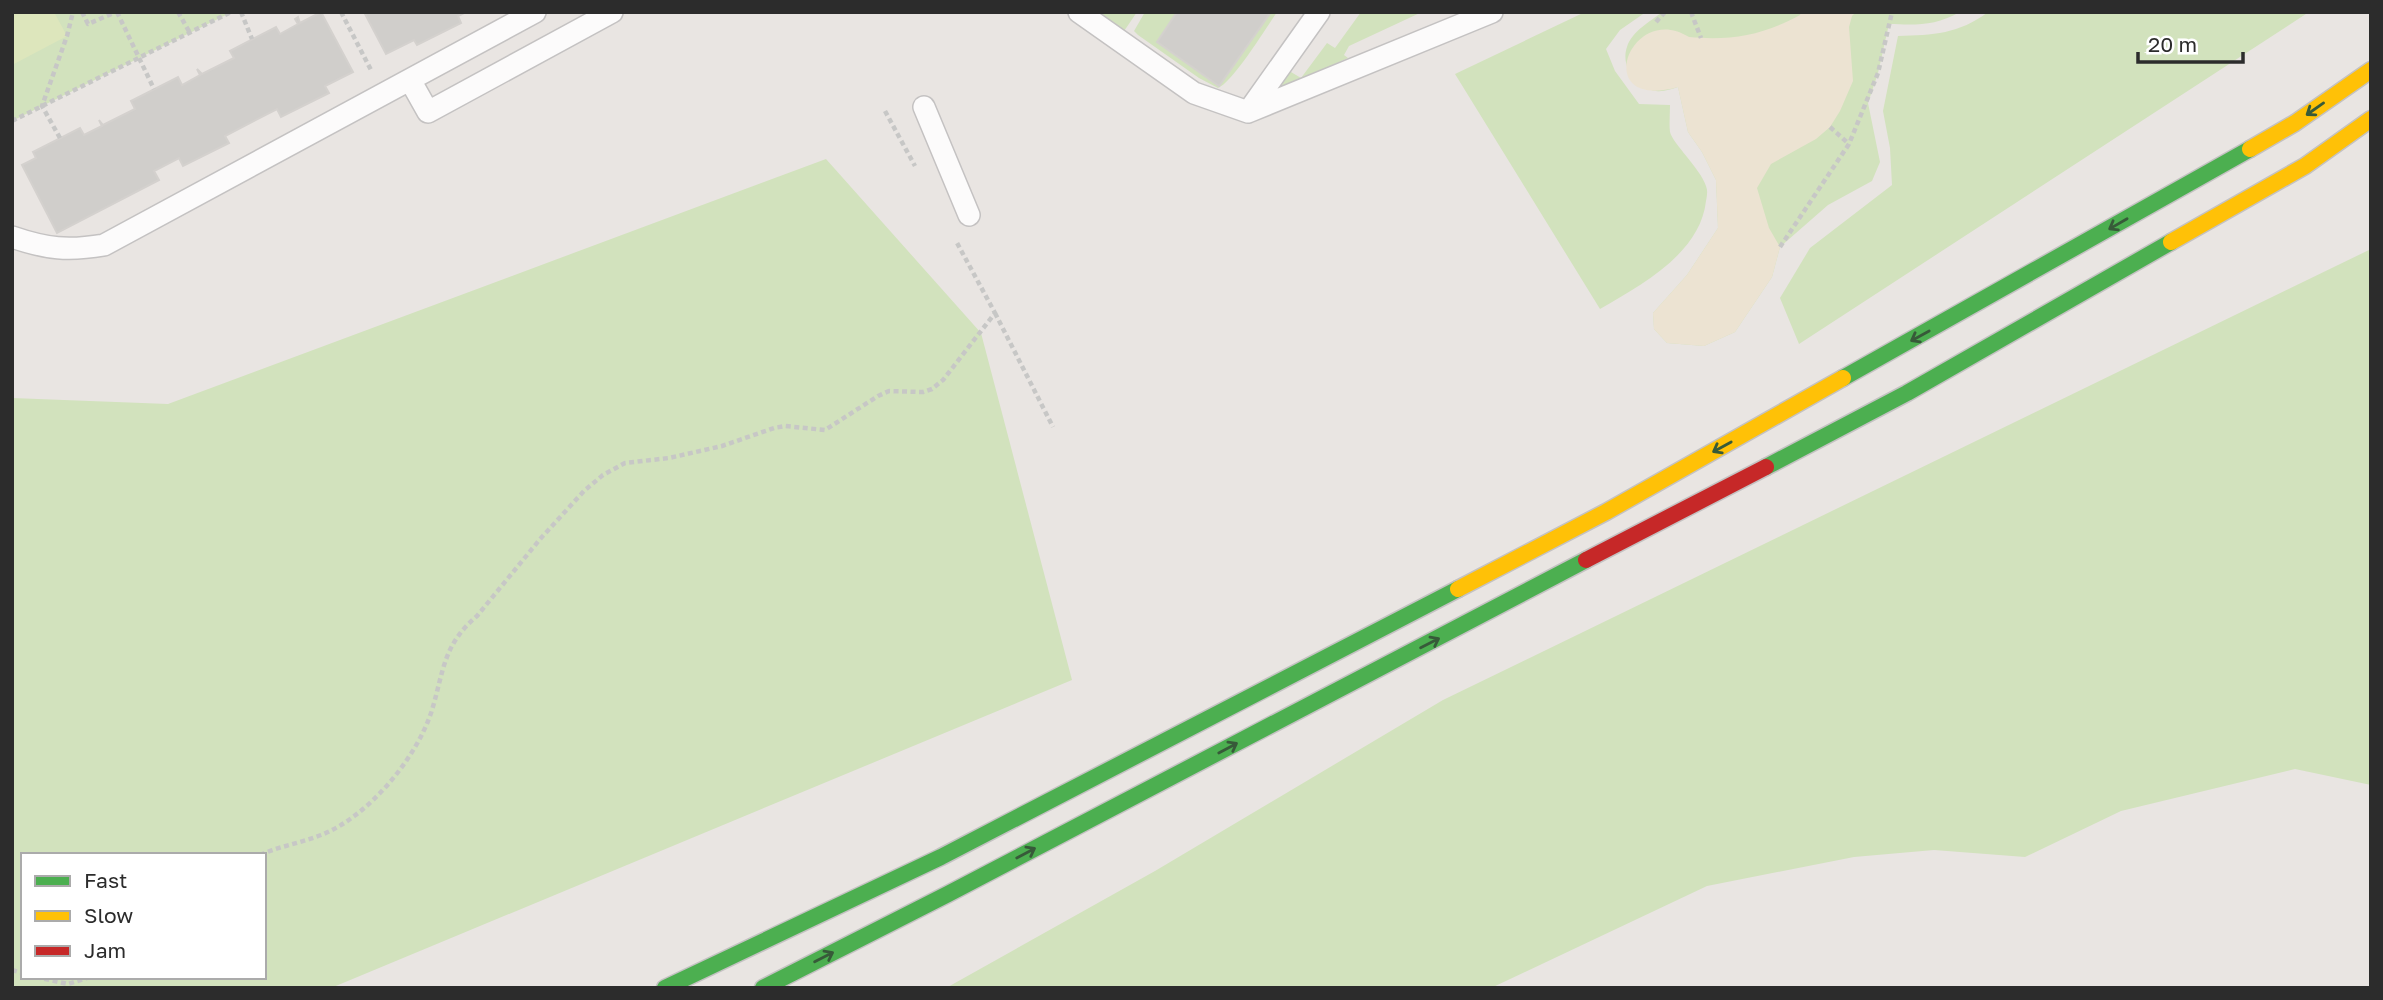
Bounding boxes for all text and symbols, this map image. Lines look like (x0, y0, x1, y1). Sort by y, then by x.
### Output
scale bar (2138, 21, 2243, 65)
text: 20 m (2148, 31, 2197, 57)
one-way arrow (2306, 102, 2325, 116)
one-way arrow (2109, 217, 2129, 231)
one-way arrow (1911, 329, 1931, 343)
one-way arrow (1712, 441, 1733, 454)
one-way arrow (1419, 636, 1440, 650)
one-way arrow (1217, 741, 1238, 754)
one-way arrow (1016, 846, 1036, 860)
legend (21, 853, 266, 979)
text: Fast (84, 867, 127, 893)
text: Slow (84, 902, 133, 928)
text: Jam (84, 937, 126, 963)
one-way arrow (813, 950, 834, 964)

